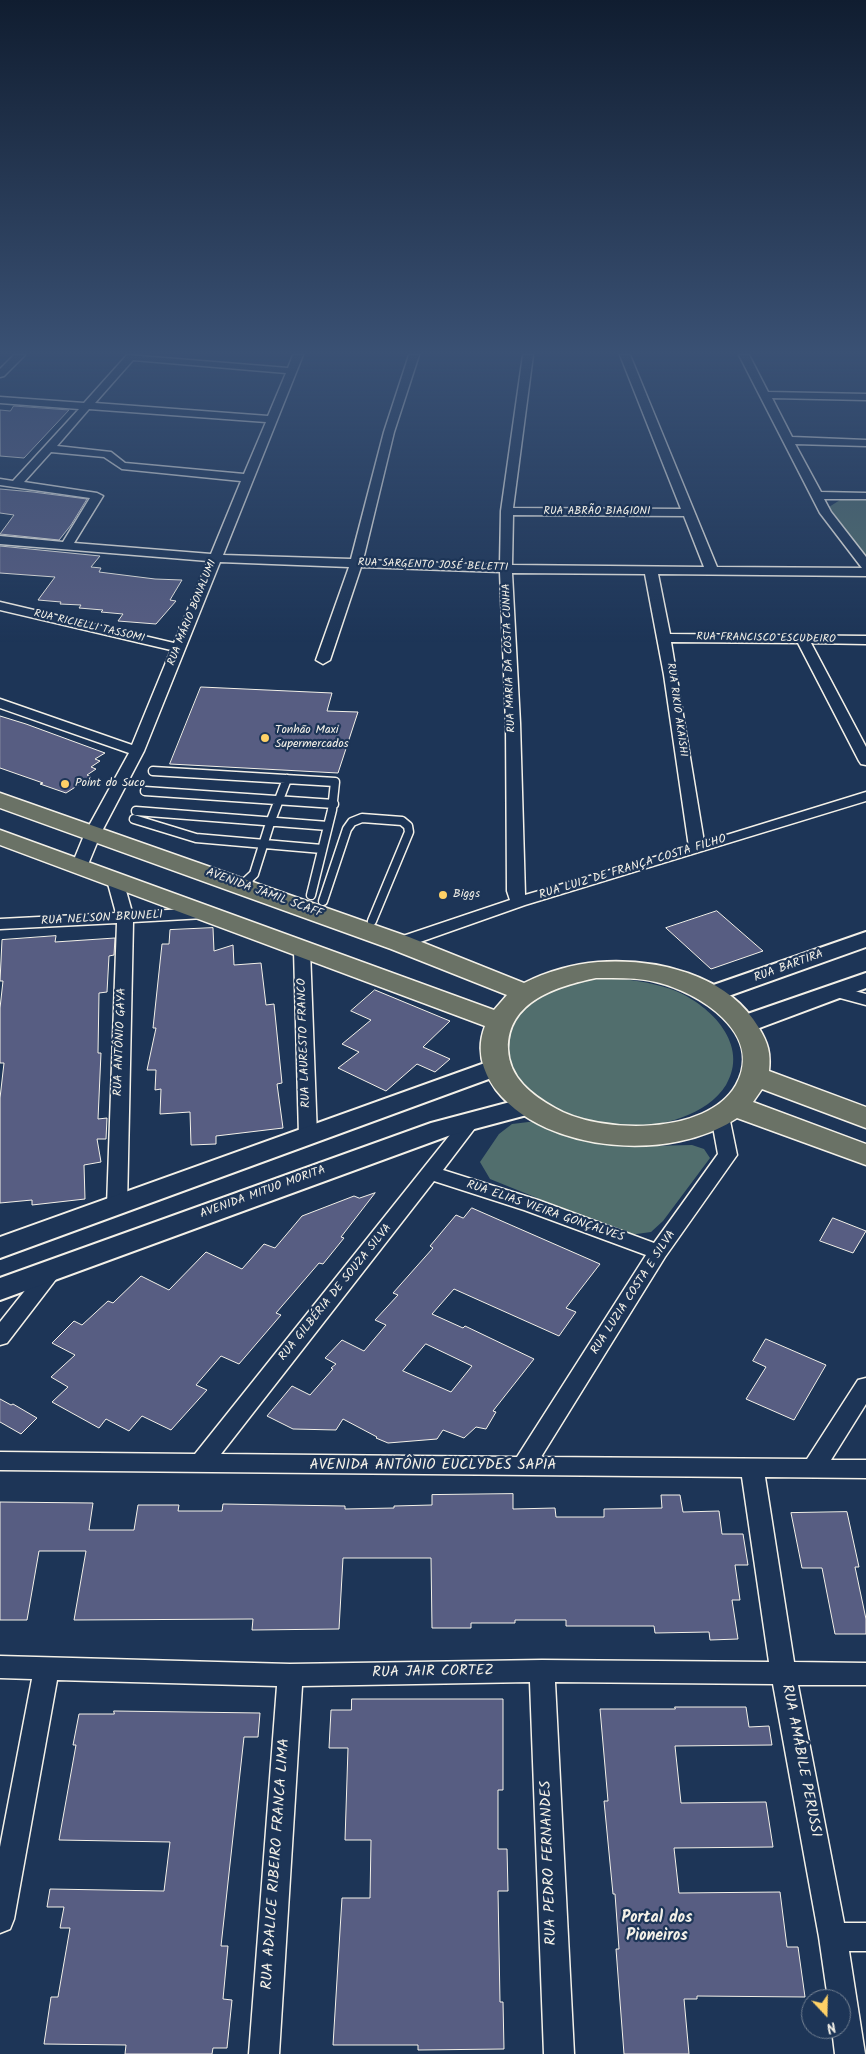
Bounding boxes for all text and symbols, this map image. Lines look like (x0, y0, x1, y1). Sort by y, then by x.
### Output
street label: RUA ABRÃO BIAGIONI (544, 505, 650, 519)
street label: RUA SARGENTO JOSÉ BELETTI (358, 557, 508, 575)
street label: RUA MÁRIO BONALUMI (166, 558, 220, 668)
street label: RUA MARIA DA COSTA CUNHA (501, 583, 519, 733)
street label: RUA RICIELLI TASSOMI (32, 608, 146, 646)
street label: RUA FRANCISCO ESCUDEIRO (696, 631, 836, 647)
street label: RUA RIKIO AKAISHI (663, 662, 689, 758)
place label: Tonhão Maxi Supermercados (275, 724, 349, 752)
marker: Tonhão Maxi Supermercados (259, 732, 271, 744)
place label: Point do Suco (75, 777, 145, 791)
marker: Point do Suco (59, 778, 71, 790)
street label: RUA LUIZ DE FRANÇA COSTA FILHO (538, 833, 728, 903)
street label: AVENIDA JAMIL SCAFF (204, 866, 324, 922)
place label: Biggs (453, 888, 480, 902)
marker: Biggs (437, 889, 449, 901)
street label: RUA NELSON BRUNELI (41, 909, 163, 929)
street label: RUA BARTIRA (752, 948, 826, 986)
street label: RUA LAURESTO FRANCO (296, 978, 314, 1108)
street label: RUA ANTÔNIO GAYA (112, 988, 130, 1096)
street label: AVENIDA MITUO MORITA (198, 1164, 328, 1222)
street label: RUA ELIAS VIEIRA GONÇALVES (464, 1178, 626, 1246)
street label: RUA GILBÉRIA DE SOUZA SILVA (276, 1222, 396, 1364)
street label: RUA LUZIA COSTA E SILVA (589, 1228, 679, 1358)
street label: AVENIDA ANTÔNIO EUCLYDES SAPIA (310, 1457, 556, 1475)
street label: RUA JAIR CORTEZ (372, 1663, 494, 1683)
street label: RUA AMÁBILE PERUSSI (776, 1683, 824, 1839)
street label: RUA ADALICE RIBEIRO FRANCA LIMA (259, 1738, 295, 1990)
street label: RUA PEDRO FERNANDES (538, 1780, 562, 1946)
district label: Portal dos Pioneiros (621, 1909, 693, 1947)
north arrow (801, 1989, 851, 2039)
text: N (823, 2015, 839, 2039)

